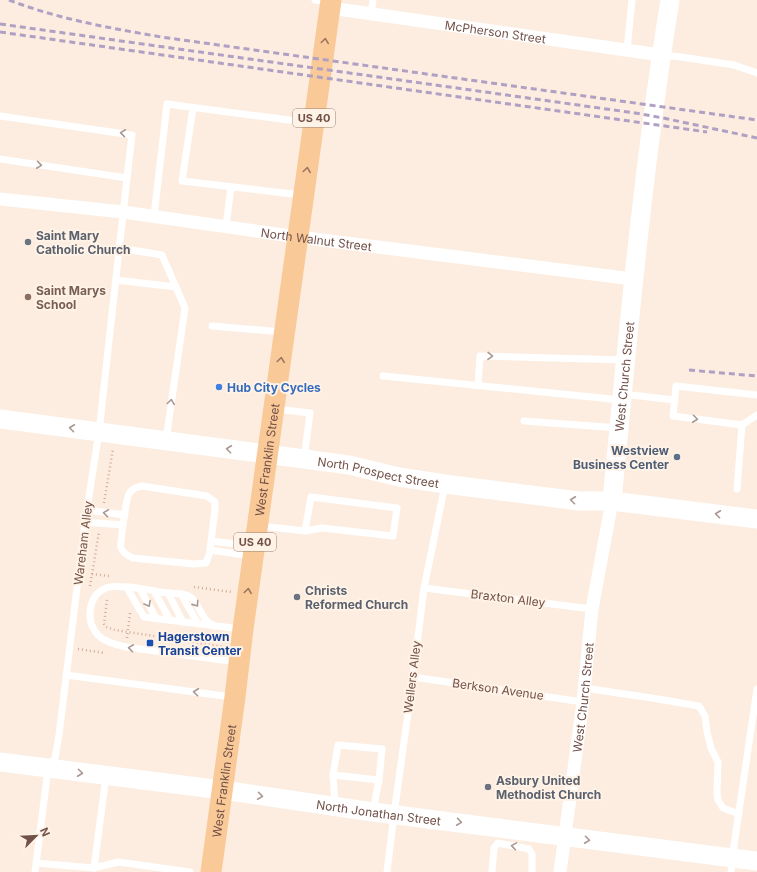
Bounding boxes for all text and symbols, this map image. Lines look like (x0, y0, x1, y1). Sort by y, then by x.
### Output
street label: McPherson Street (444, 17, 547, 46)
one-way arrow (320, 38, 329, 45)
road number: US 40 (293, 109, 335, 127)
one-way arrow (120, 129, 126, 138)
one-way arrow (36, 160, 42, 169)
one-way arrow (302, 167, 311, 173)
street label: North Walnut Street (260, 224, 373, 254)
place label: Saint Mary Catholic Church (36, 228, 130, 257)
marker: Saint Mary Catholic Church (23, 237, 33, 247)
place label: Saint Marys School (36, 283, 106, 312)
marker: Saint Marys School (23, 292, 33, 302)
street label: West Church Street (611, 321, 637, 432)
one-way arrow (487, 352, 493, 361)
one-way arrow (276, 357, 285, 363)
place label: Hub City Cycles (227, 380, 321, 395)
marker: Hub City Cycles (214, 382, 224, 392)
one-way arrow (166, 399, 175, 405)
street label: West Franklin Street (251, 402, 282, 517)
one-way arrow (692, 414, 699, 423)
one-way arrow (69, 424, 75, 433)
place label: Westview Business Center (573, 443, 670, 472)
one-way arrow (226, 445, 232, 454)
marker: Westview Business Center (672, 452, 682, 462)
street label: North Prospect Street (317, 453, 440, 490)
one-way arrow (570, 496, 576, 505)
street label: Wareham Alley (70, 500, 96, 586)
one-way arrow (103, 509, 109, 518)
one-way arrow (715, 510, 721, 519)
road number: US 40 (234, 533, 276, 551)
place label: Christs Reformed Church (305, 583, 408, 612)
street label: Braxton Alley (470, 586, 546, 610)
one-way arrow (243, 588, 252, 594)
marker: Christs Reformed Church (292, 592, 302, 602)
one-way arrow (144, 599, 151, 607)
one-way arrow (191, 600, 198, 607)
place label: Hagerstown Transit Center (158, 629, 242, 658)
marker: Hagerstown Transit Center (145, 638, 155, 648)
street label: Wellers Alley (400, 640, 424, 714)
street label: West Church Street (569, 642, 596, 753)
one-way arrow (128, 644, 134, 653)
street label: Berkson Avenue (451, 675, 545, 703)
one-way arrow (193, 688, 199, 697)
street label: West Franklin Street (208, 723, 239, 838)
one-way arrow (77, 768, 83, 777)
place label: Asbury United Methodist Church (496, 773, 601, 802)
marker: Asbury United Methodist Church (483, 782, 493, 792)
one-way arrow (257, 791, 263, 800)
street label: North Jonathan Street (315, 796, 442, 828)
north arrow (16, 816, 56, 856)
one-way arrow (455, 818, 462, 827)
text: N (37, 825, 53, 839)
one-way arrow (584, 835, 590, 844)
one-way arrow (511, 842, 517, 851)

